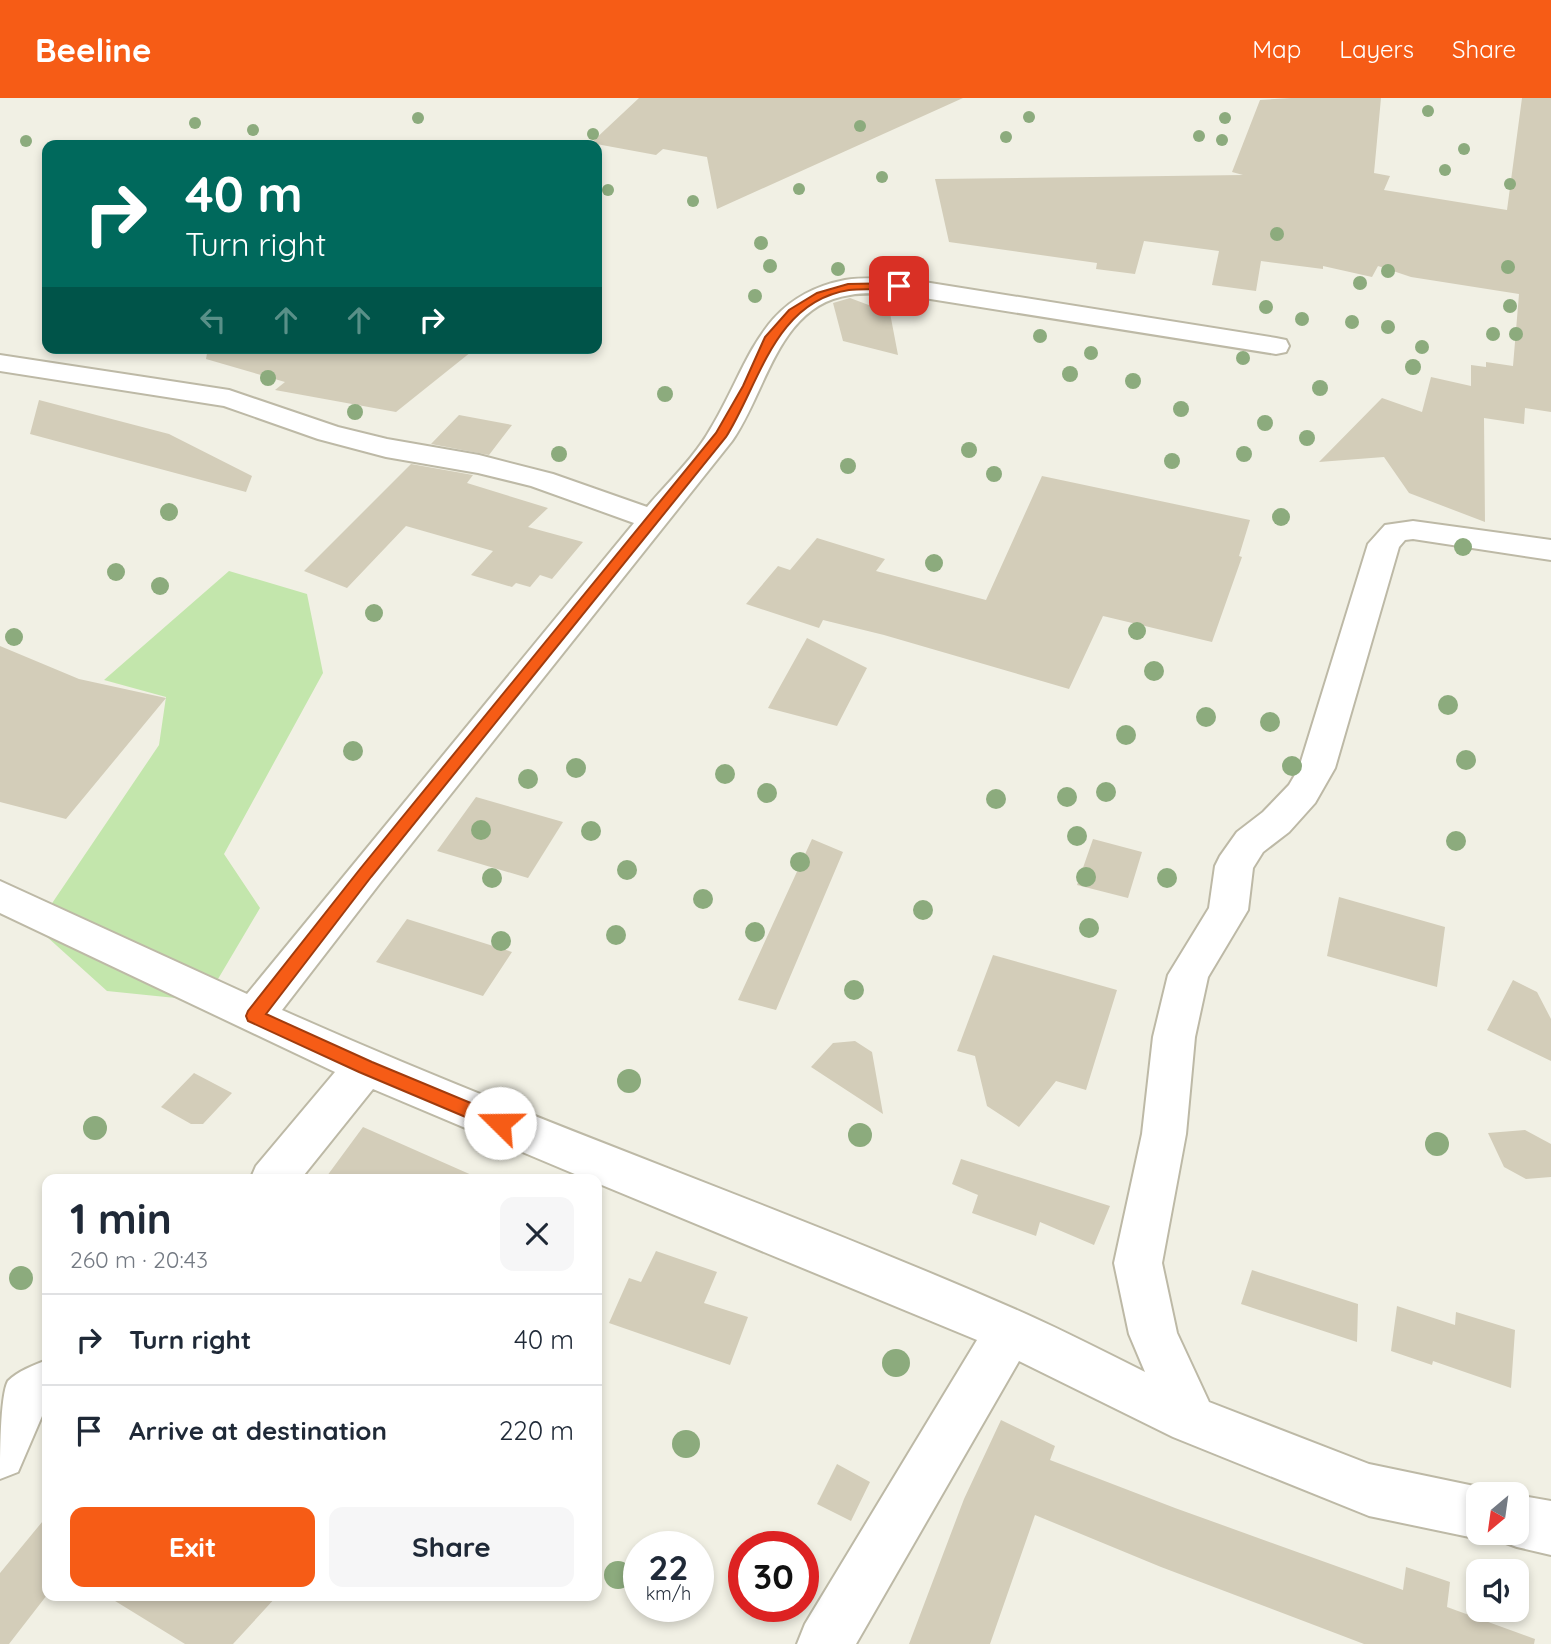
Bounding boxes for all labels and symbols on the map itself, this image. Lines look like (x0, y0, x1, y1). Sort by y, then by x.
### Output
pin (869, 256, 929, 316)
position arrow (463, 1086, 537, 1160)
north arrow (1466, 1482, 1530, 1545)
speed limit sign: 30 (728, 1531, 819, 1622)

